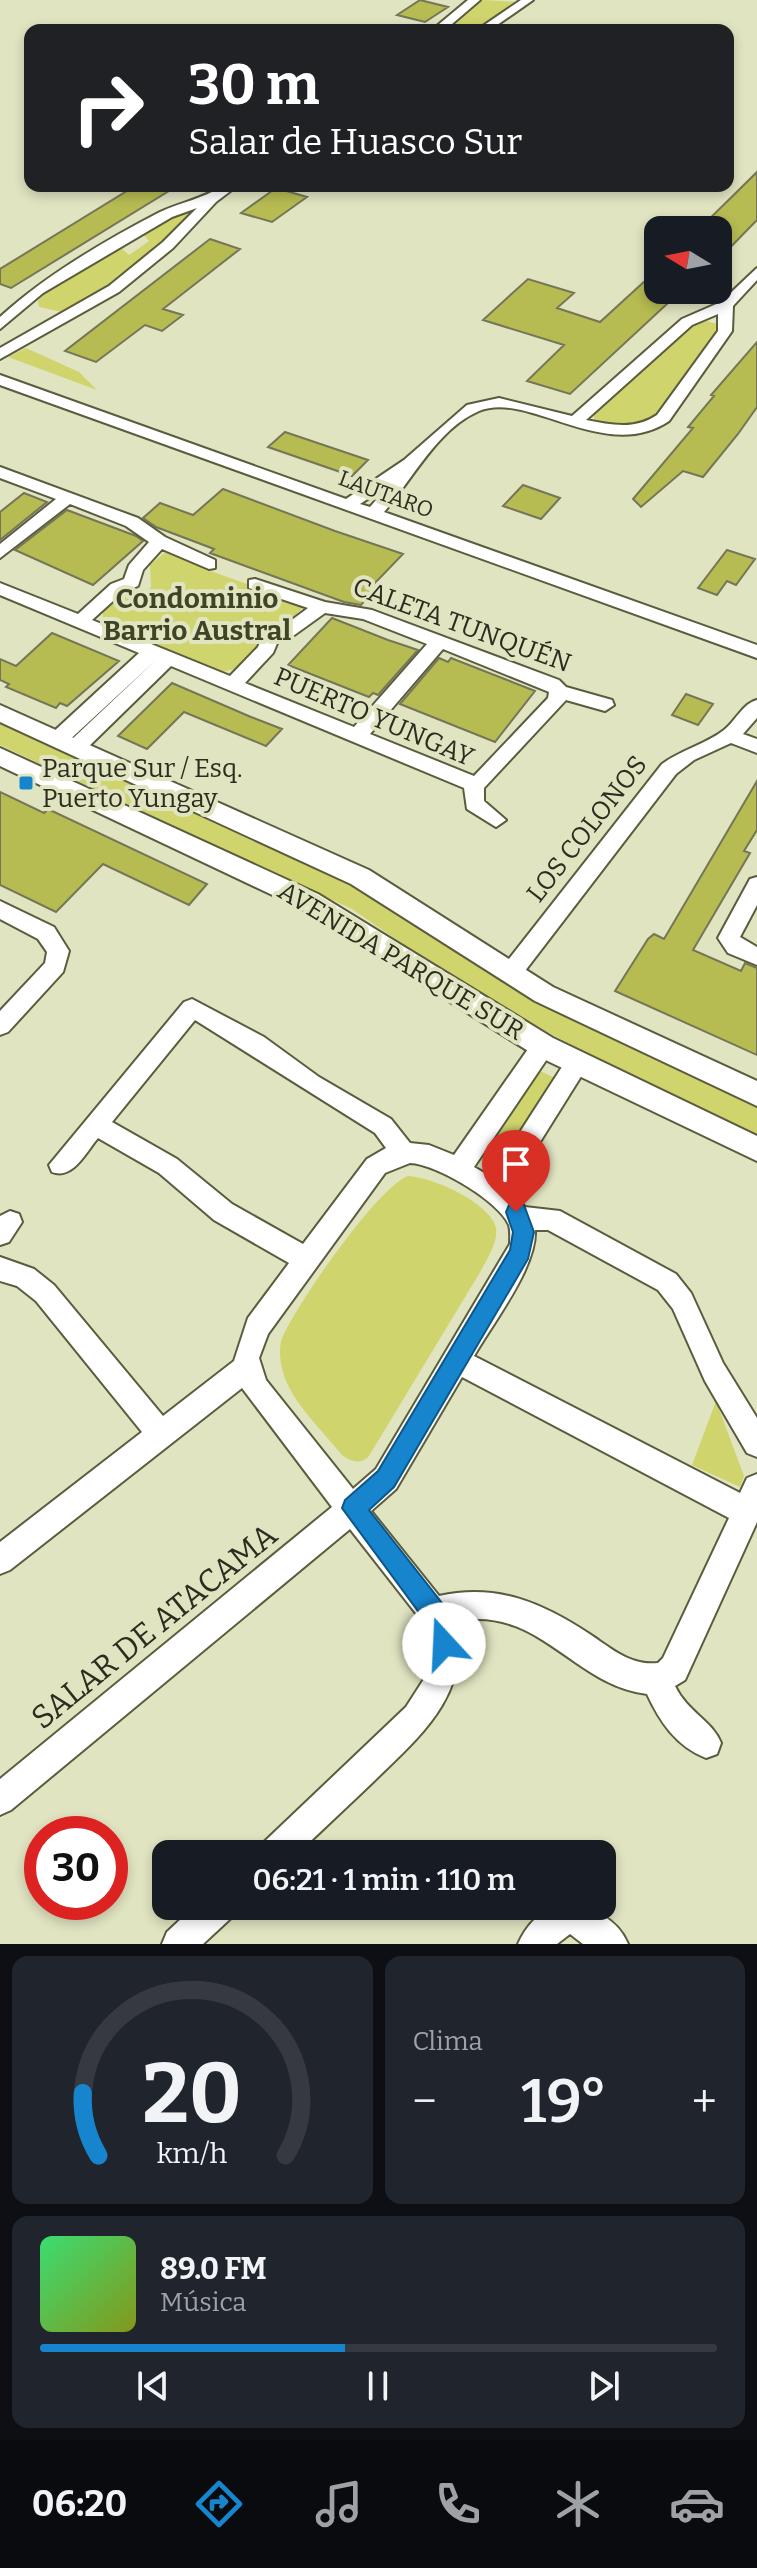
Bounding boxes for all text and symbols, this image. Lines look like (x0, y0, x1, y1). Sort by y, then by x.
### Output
text: 30 m (188, 52, 319, 119)
icon: right (56, 56, 160, 160)
text: Salar de Huasco Sur (188, 120, 522, 164)
north arrow (644, 216, 732, 304)
map controls (644, 216, 732, 304)
street label: LAUTARO (335, 464, 437, 524)
street label: CALETA TUNQUÉN (349, 571, 575, 679)
district label: Condominio Barrio Austral (103, 582, 291, 647)
street label: PUERTO YUNGAY (270, 661, 479, 773)
street label: LOS COLONOS (520, 750, 654, 908)
place label: Parque Sur / Esq. Puerto Yungay (42, 753, 243, 814)
marker: Parque Sur / Esq. Puerto Yungay (17, 774, 35, 792)
street label: AVENIDA PARQUE SUR (272, 875, 530, 1047)
pin (482, 1130, 550, 1212)
icon: arrive (494, 1142, 538, 1186)
street label: SALAR DE ATACAMA (24, 1515, 285, 1737)
position arrow (402, 1602, 486, 1686)
speed limit sign: 30 (24, 1816, 128, 1920)
text: 06:21 · 1 min · 110 m (252, 1862, 516, 1898)
text: Clima (413, 2026, 483, 2057)
text: 20 (142, 2044, 242, 2144)
text: 19° (521, 2066, 608, 2138)
text: − (413, 2075, 437, 2128)
text: + (692, 2075, 717, 2128)
text: km/h (157, 2136, 228, 2171)
text: 89.0 FM (160, 2251, 267, 2287)
text: Música (160, 2287, 247, 2318)
icon: previous (131, 2364, 175, 2408)
icon: pause (356, 2364, 400, 2408)
icon: next (582, 2364, 626, 2408)
icon: directions (191, 2476, 247, 2532)
icon: music (311, 2476, 367, 2532)
icon: phone (430, 2476, 486, 2532)
icon: climate (550, 2476, 606, 2532)
icon: car (669, 2476, 725, 2532)
text: 06:20 (32, 2482, 127, 2526)

